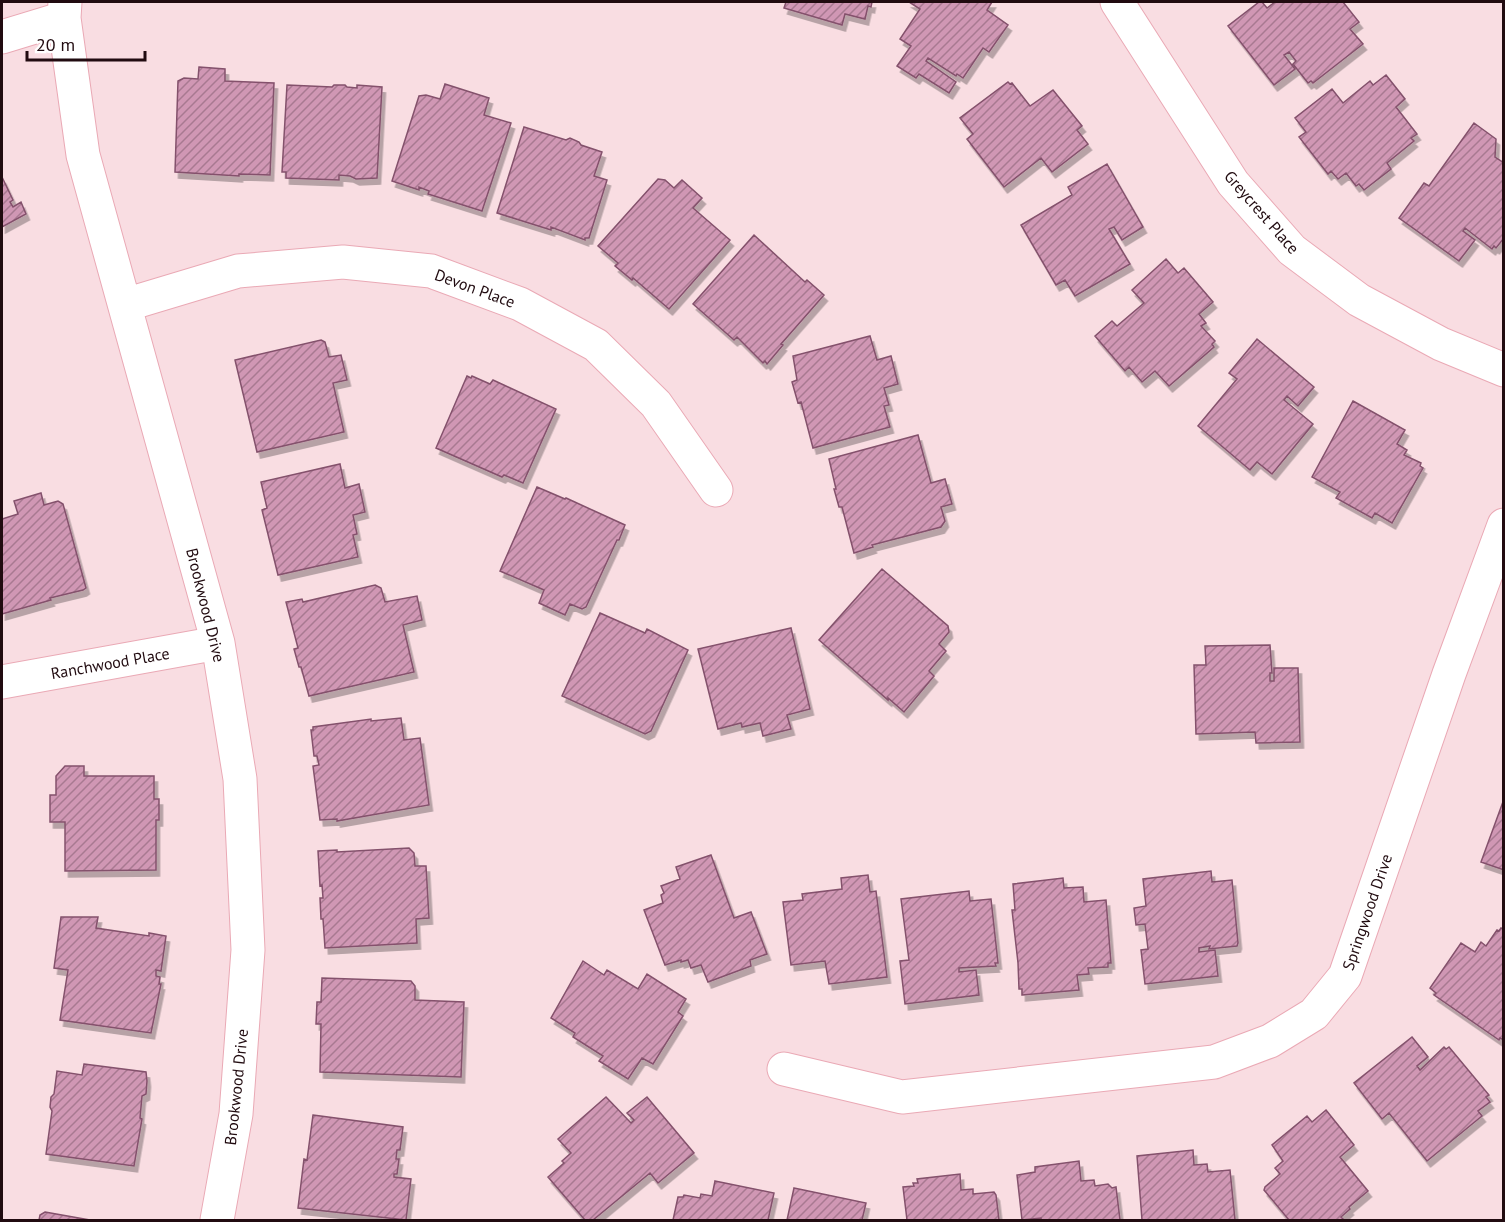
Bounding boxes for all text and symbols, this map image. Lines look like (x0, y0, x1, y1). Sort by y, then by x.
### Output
scale bar (27, 24, 146, 62)
text: 20 m (36, 33, 75, 56)
street label: Greycrest Place (1220, 166, 1304, 258)
street label: Devon Place (432, 264, 518, 312)
street label: Brookwood Drive (182, 546, 230, 664)
street label: Ranchwood Place (49, 643, 171, 683)
street label: Springwood Drive (1338, 851, 1396, 973)
street label: Brookwood Drive (220, 1028, 252, 1146)

